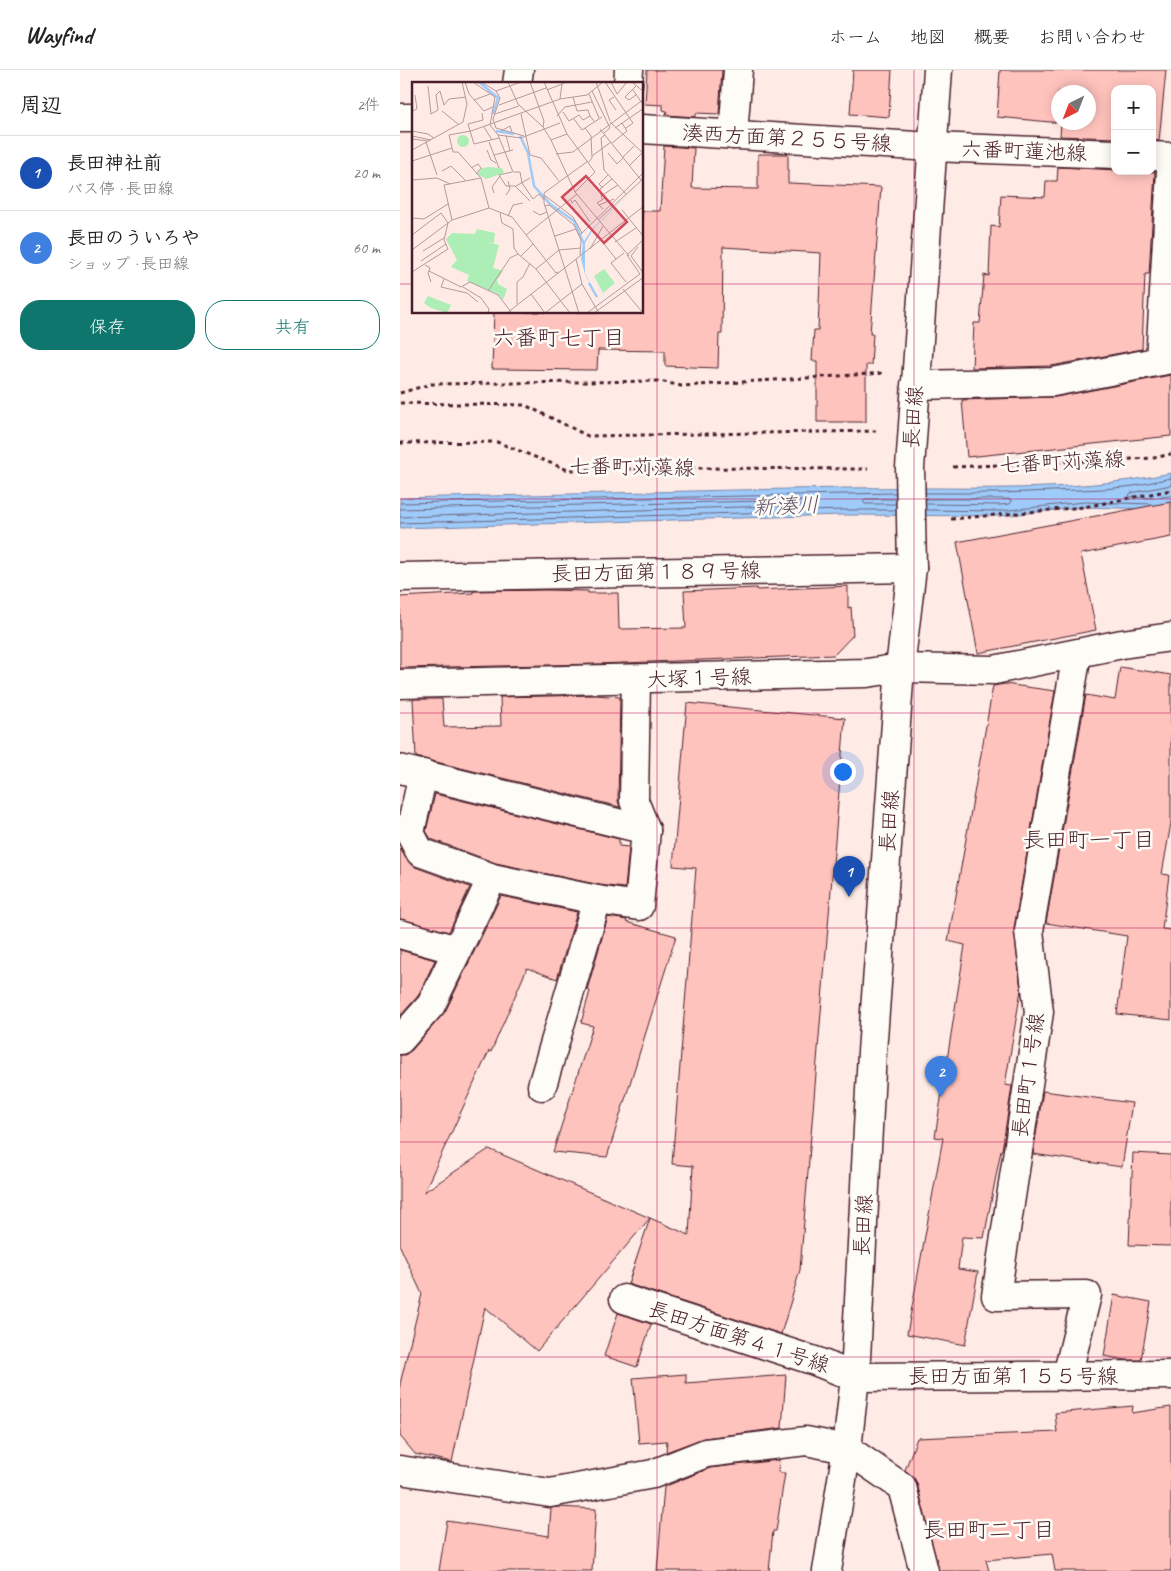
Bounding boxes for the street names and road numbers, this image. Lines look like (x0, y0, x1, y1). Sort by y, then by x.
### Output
street label: 湊西方面第２５５号線 (681, 120, 893, 156)
street label: 六番町蓮池線 (961, 136, 1087, 166)
street label: 長田線 (898, 385, 928, 449)
street label: 七番町苅藻線 (998, 446, 1126, 478)
street label: 七番町苅藻線 (569, 453, 695, 481)
street label: 長田方面第１８９号線 (551, 557, 761, 587)
street label: 大塚１号線 (646, 663, 752, 693)
street label: 長田線 (874, 789, 904, 853)
street label: 長田町１号線 (1006, 1011, 1050, 1139)
street label: 長田線 (848, 1193, 878, 1257)
street label: 長田方面第４１号線 (645, 1295, 833, 1379)
street label: 長田方面第１５５号線 (908, 1363, 1118, 1389)

